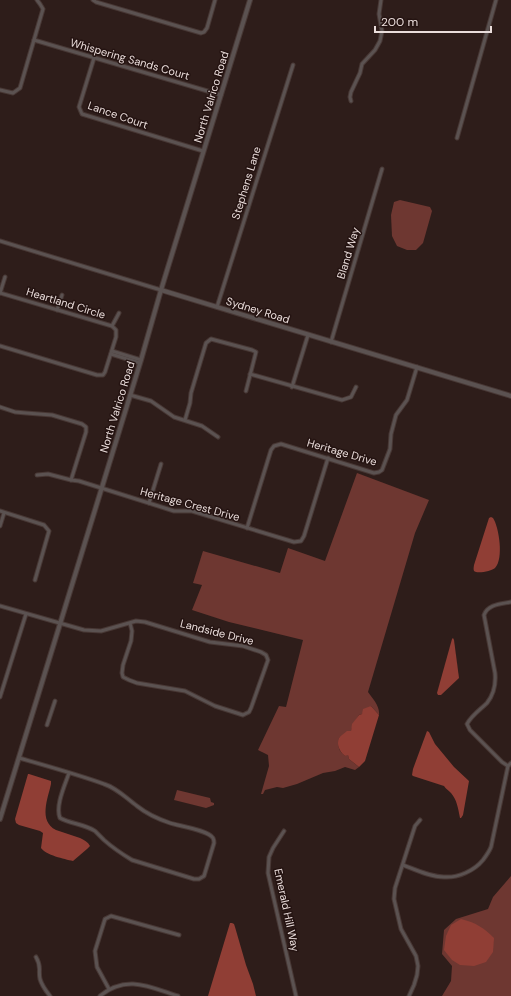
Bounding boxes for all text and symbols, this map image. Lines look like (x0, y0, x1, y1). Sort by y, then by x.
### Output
scale bar (375, 8, 491, 34)
text: 200 m (381, 14, 418, 30)
street label: Whispering Sands Court (69, 35, 191, 83)
street label: North Valrico Road (190, 49, 232, 144)
street label: Lance Court (86, 98, 150, 132)
street label: Stephens Lane (228, 145, 264, 221)
street label: Bland Way (334, 225, 362, 281)
street label: Heartland Circle (25, 284, 107, 322)
street label: Sydney Road (224, 294, 292, 326)
street label: North Valrico Road (96, 359, 138, 454)
street label: Heritage Drive (306, 435, 378, 469)
street label: Heritage Crest Drive (139, 484, 241, 524)
street label: Landside Drive (179, 616, 255, 648)
street label: Emerald Hill Way (271, 867, 303, 953)

